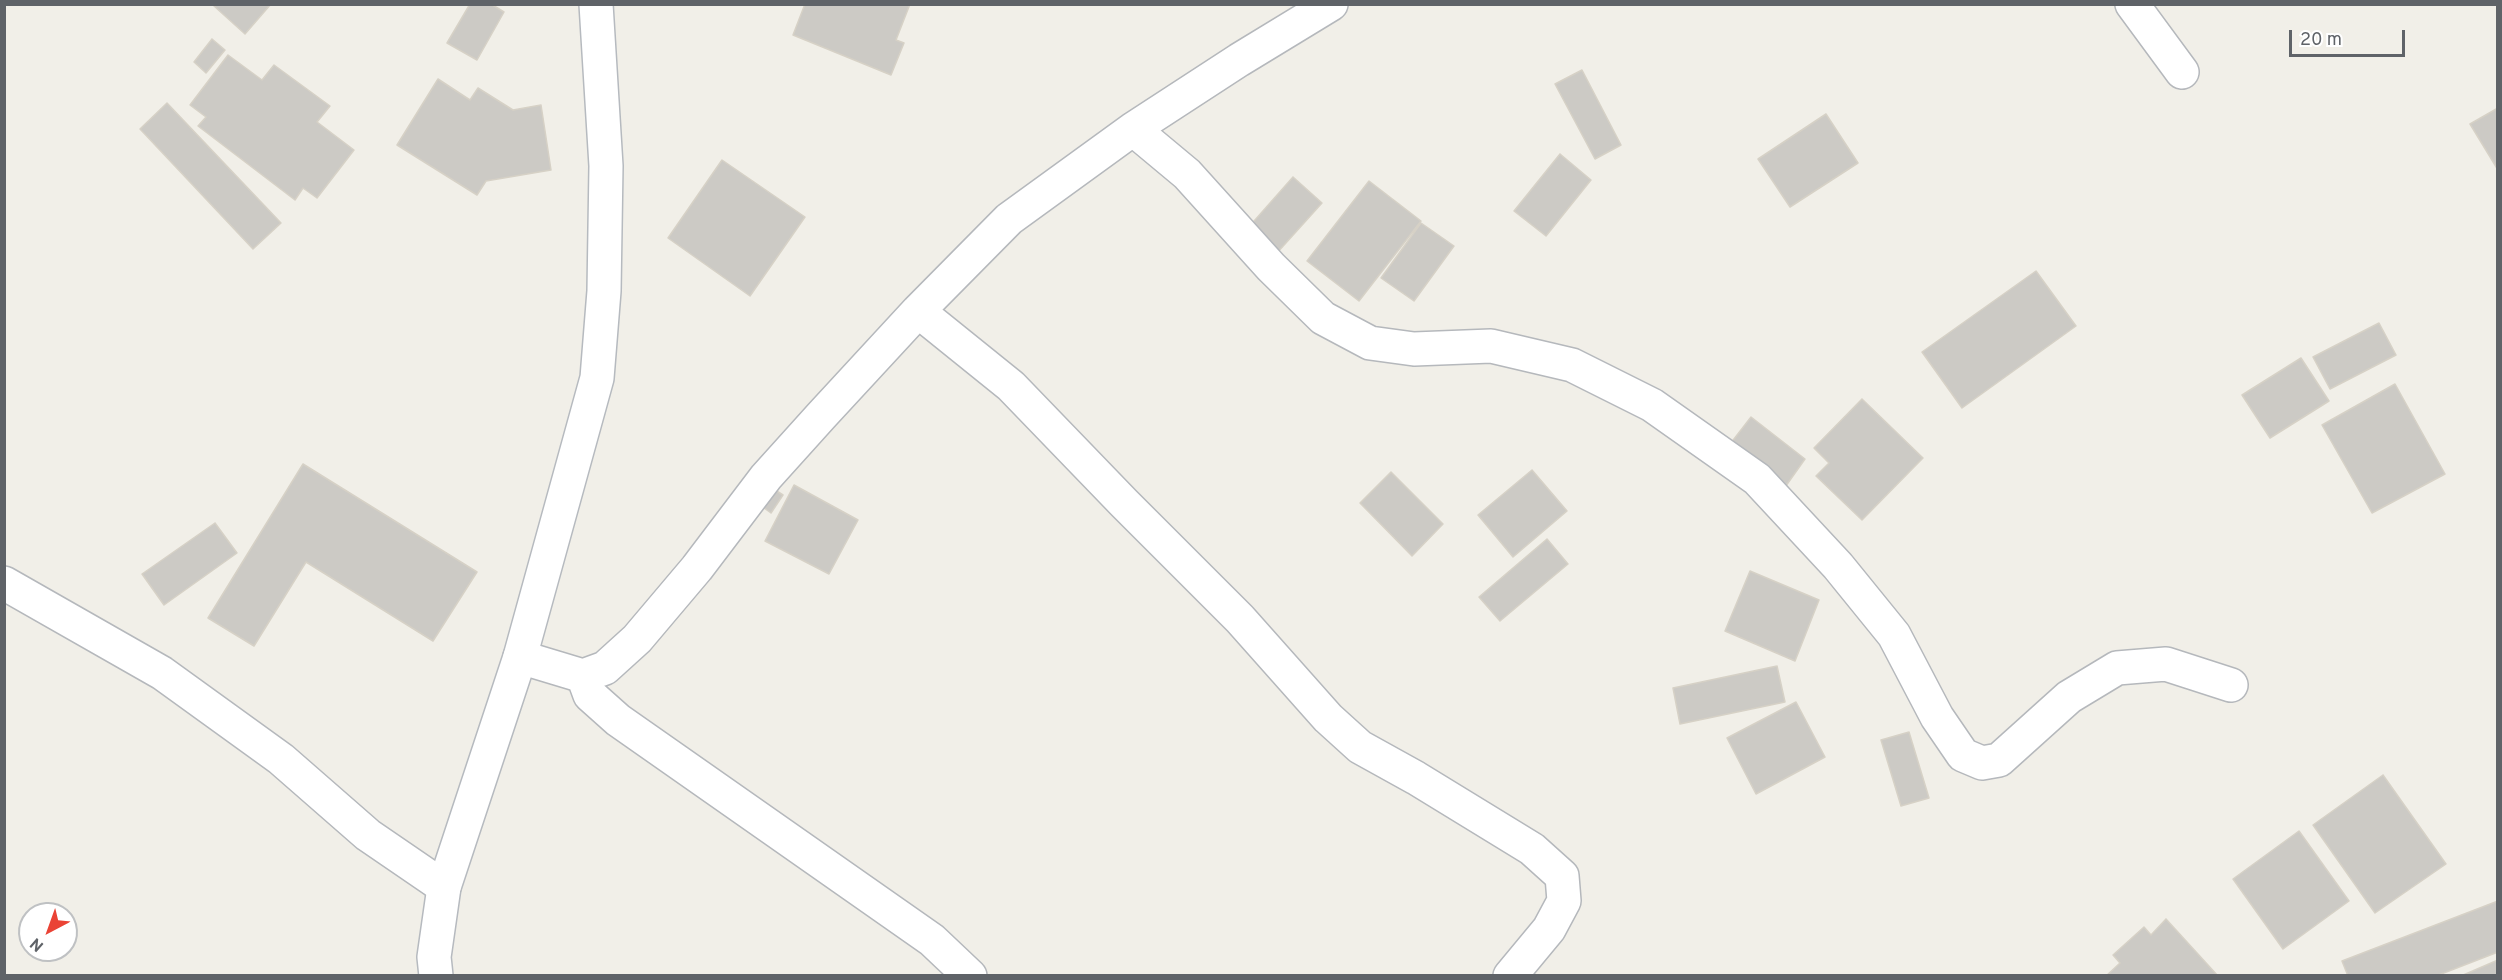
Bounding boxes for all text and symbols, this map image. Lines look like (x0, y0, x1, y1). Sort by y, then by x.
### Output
scale bar (2292, 18, 2408, 56)
text: 20 m (2300, 29, 2342, 52)
north arrow (18, 902, 78, 962)
text: N (27, 933, 48, 955)

